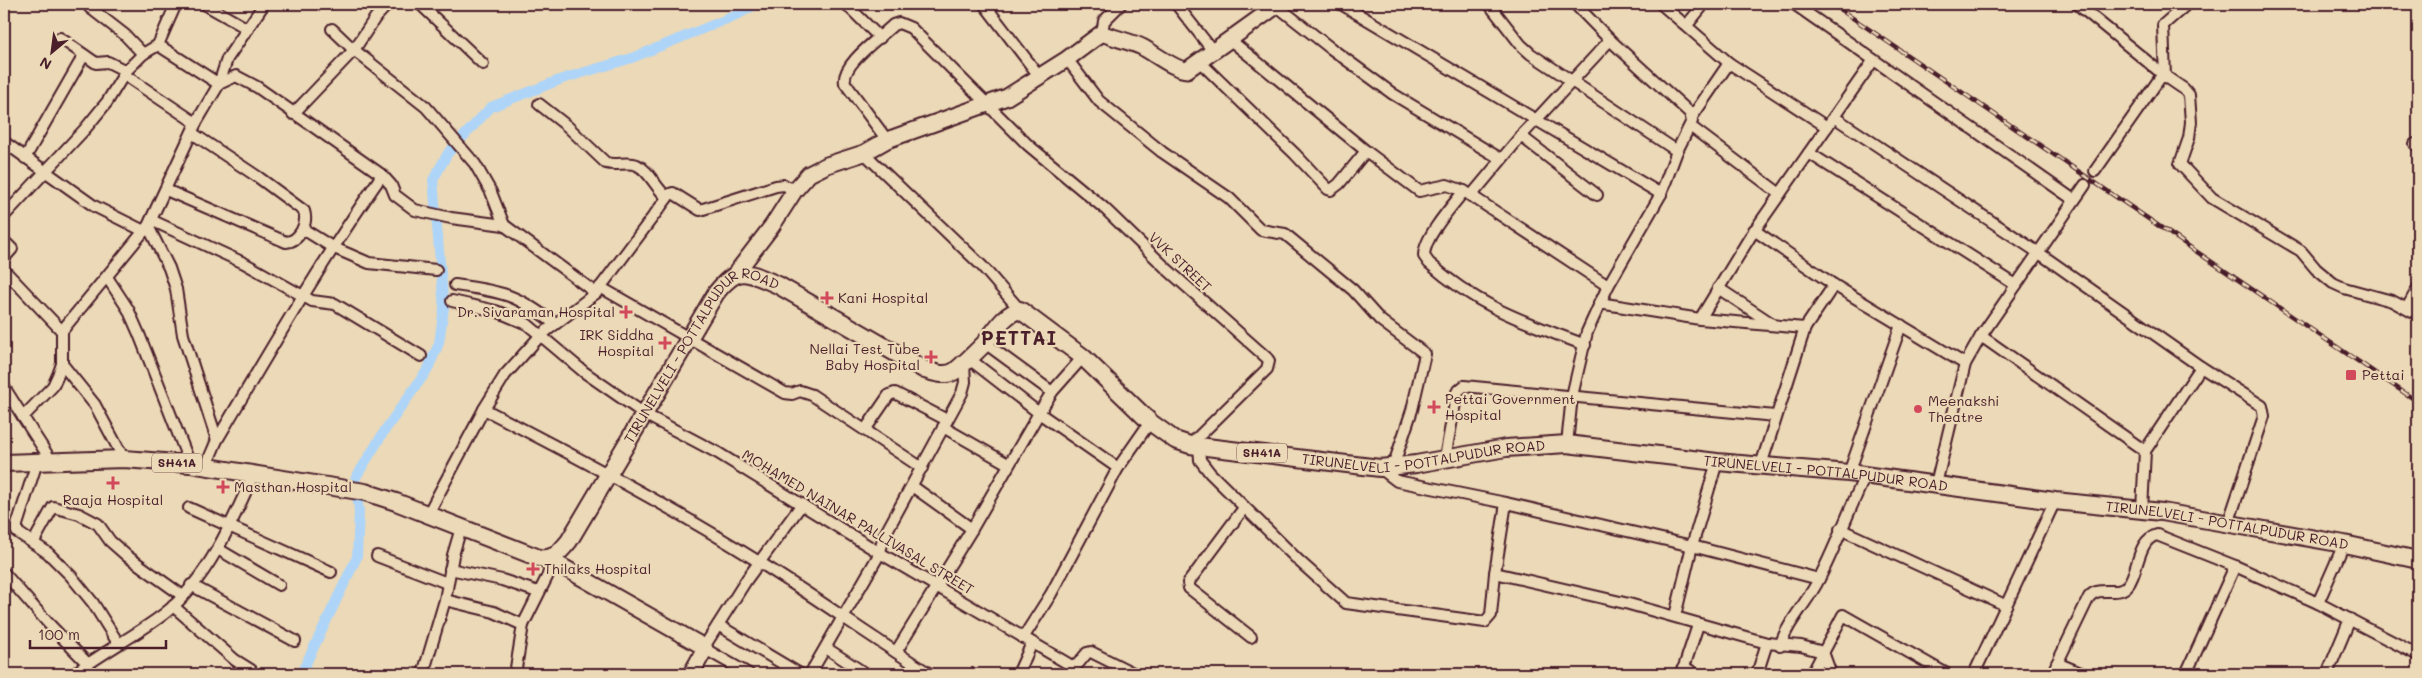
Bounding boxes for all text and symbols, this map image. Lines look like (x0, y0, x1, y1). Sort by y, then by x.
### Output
north arrow (28, 28, 78, 78)
text: N (36, 53, 55, 75)
street label: VVK STREET (1145, 228, 1216, 296)
street label: TIRUNELVELI - POTTALPUDUR ROAD (619, 263, 782, 447)
place label: Kani Hospital (838, 288, 928, 307)
marker: Kani Hospital (820, 291, 834, 305)
place label: Dr. Sivaraman Hospital (457, 302, 615, 321)
marker: Dr. Sivaraman Hospital (619, 305, 633, 319)
place label: IRK Siddha Hospital (579, 325, 654, 360)
district label: PETTAI (981, 325, 1057, 350)
marker: IRK Siddha Hospital (658, 336, 672, 350)
place label: Nellai Test Tube Baby Hospital (810, 339, 920, 374)
marker: Nellai Test Tube Baby Hospital (924, 350, 938, 364)
place label: Pettai (2362, 365, 2405, 384)
marker: Pettai (2344, 368, 2358, 382)
place label: Pettai Government Hospital (1445, 389, 1575, 424)
place label: Meenakshi Theatre (1928, 391, 1999, 426)
marker: Pettai Government Hospital (1427, 400, 1441, 414)
marker: Meenakshi Theatre (1912, 403, 1924, 415)
street label: TIRUNELVELI - POTTALPUDUR ROAD (1301, 435, 1546, 477)
road number: SH41A (1237, 443, 1287, 462)
street label: MOHAMED NAINAR PALLIVASAL STREET (739, 445, 978, 599)
street label: TIRUNELVELI - POTTALPUDUR ROAD (1702, 450, 1949, 495)
road number: SH41A (152, 453, 202, 472)
marker: Raaja Hospital (106, 476, 120, 490)
place label: Masthan Hospital (234, 477, 352, 496)
marker: Masthan Hospital (216, 480, 230, 494)
place label: Raaja Hospital (63, 490, 163, 509)
street label: TIRUNELVELI - POTTALPUDUR ROAD (2105, 496, 2350, 554)
place label: Thilaks Hospital (544, 559, 651, 578)
marker: Thilaks Hospital (526, 562, 540, 576)
scale bar (30, 618, 166, 650)
text: 100 m (38, 624, 80, 644)

